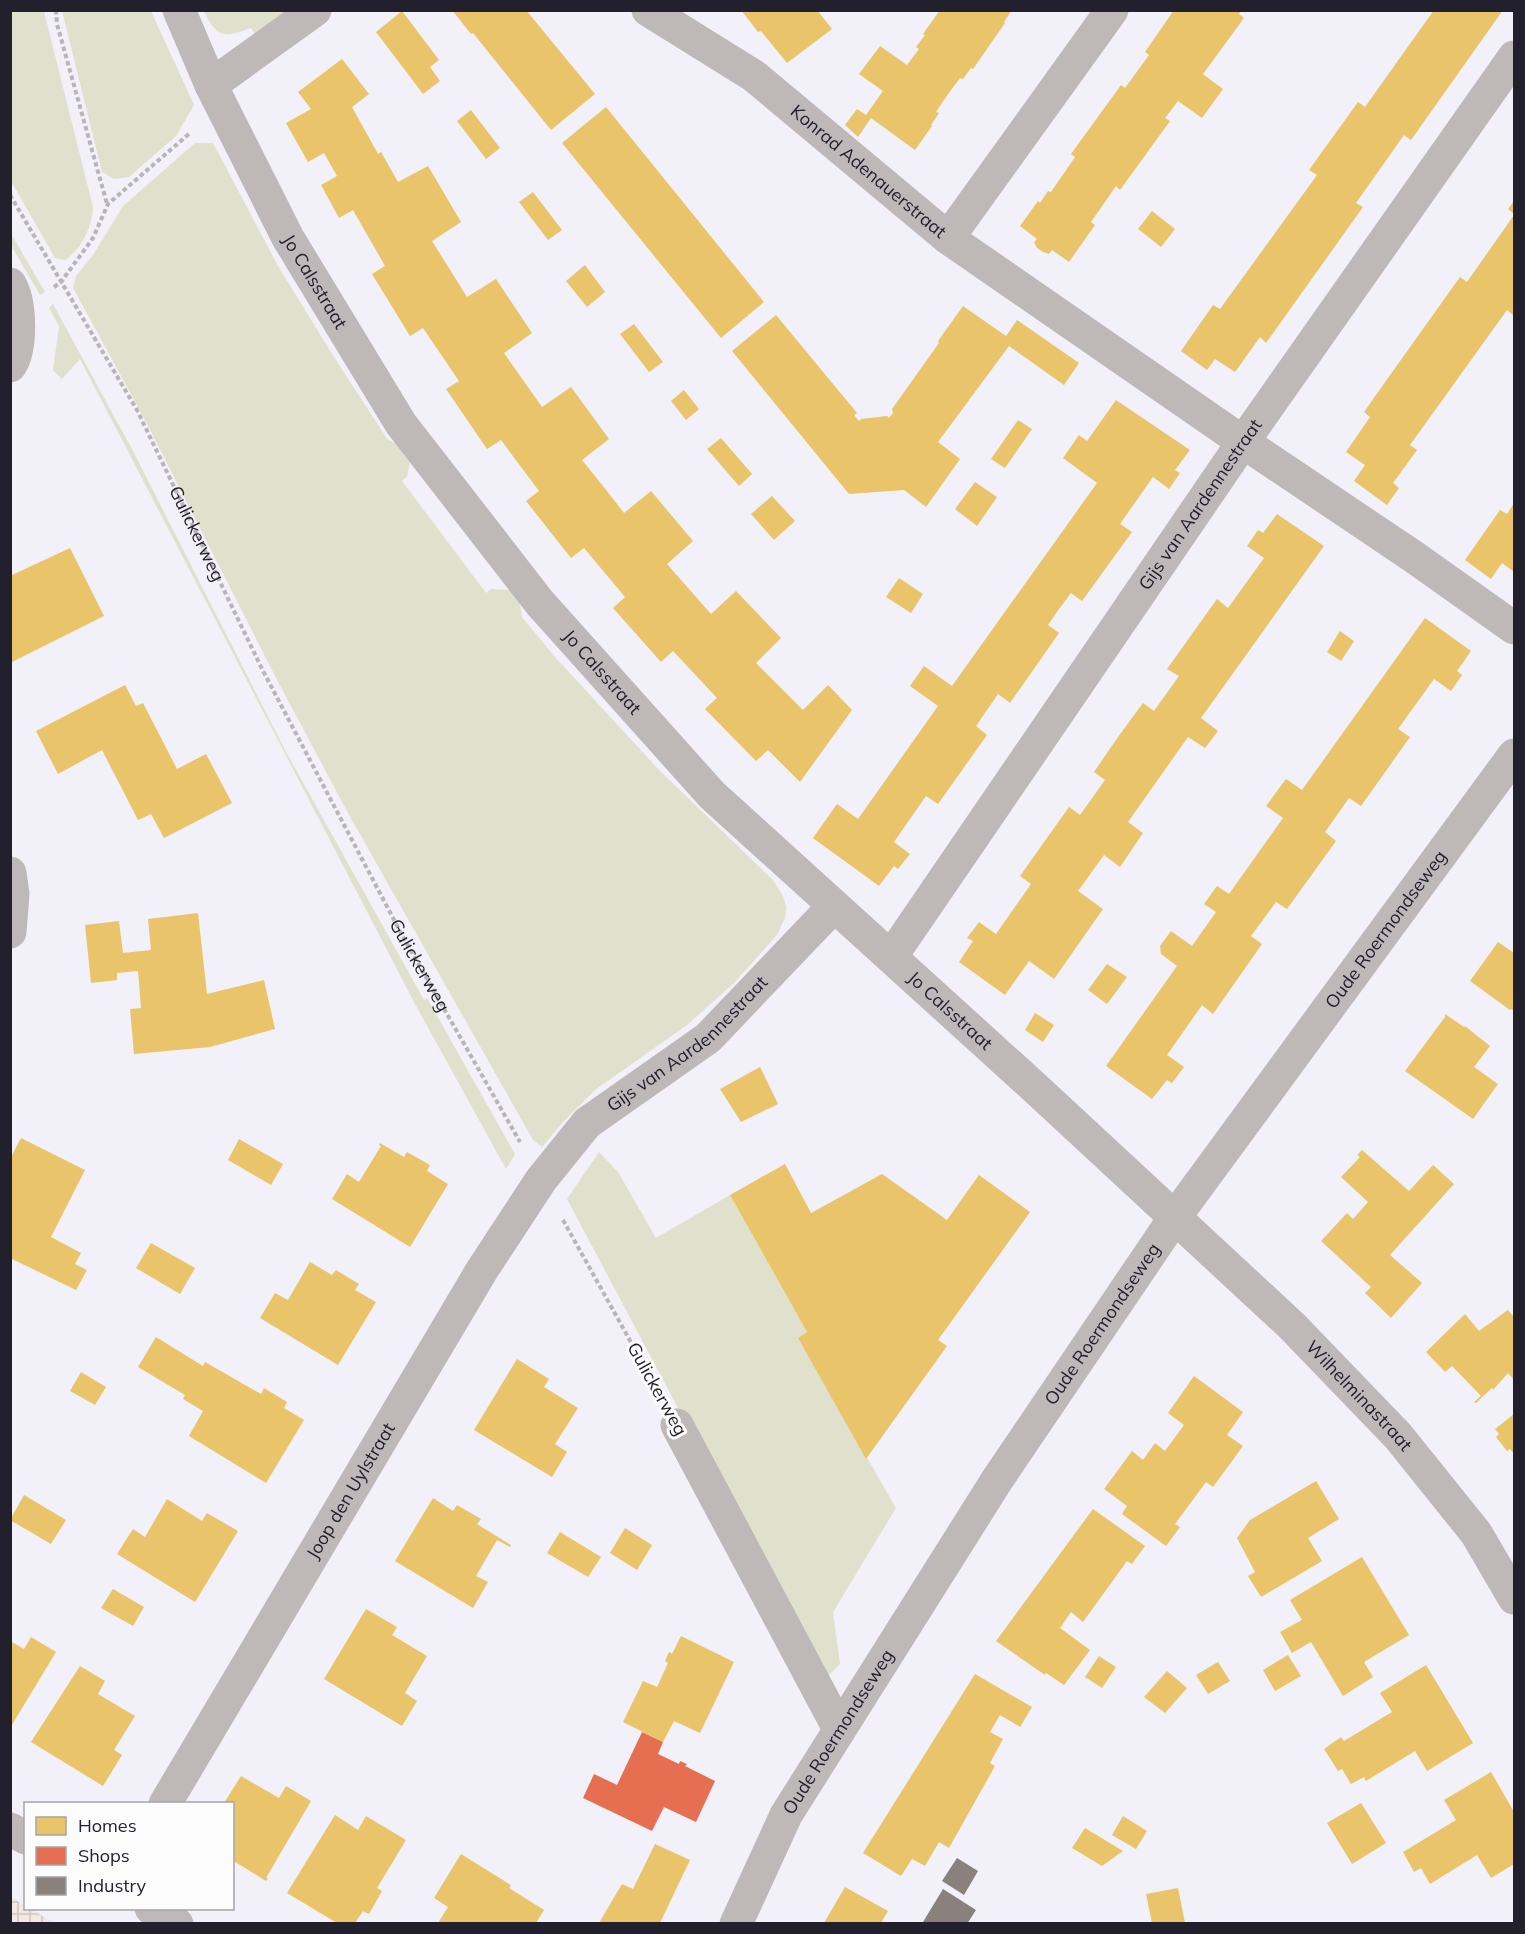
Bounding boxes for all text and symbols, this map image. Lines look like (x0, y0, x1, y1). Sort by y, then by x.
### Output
street label: Konrad Adenauerstraat (786, 100, 951, 243)
street label: Jo Calsstraat (278, 230, 352, 333)
street label: Gijs van Aardennestraat (1133, 414, 1267, 594)
street label: Gulickerweg (164, 482, 230, 585)
street label: Jo Calsstraat (558, 625, 646, 719)
street label: Oude Roermondseweg (1320, 845, 1451, 1013)
street label: Gulickerweg (385, 915, 455, 1016)
street label: Jo Calsstraat (903, 966, 997, 1055)
street label: Gijs van Aardennestraat (602, 971, 772, 1117)
street label: Oude Roermondseweg (1039, 1238, 1165, 1409)
street label: Wilhelminastraat (1301, 1335, 1417, 1455)
street label: Gulickerweg (622, 1338, 692, 1439)
street label: Joop den Uylstraat (301, 1418, 400, 1563)
street label: Oude Roermondseweg (777, 1645, 898, 1819)
legend (24, 1802, 234, 1910)
text: Homes (78, 1814, 137, 1837)
text: Shops (78, 1844, 130, 1867)
text: Industry (78, 1874, 147, 1897)

